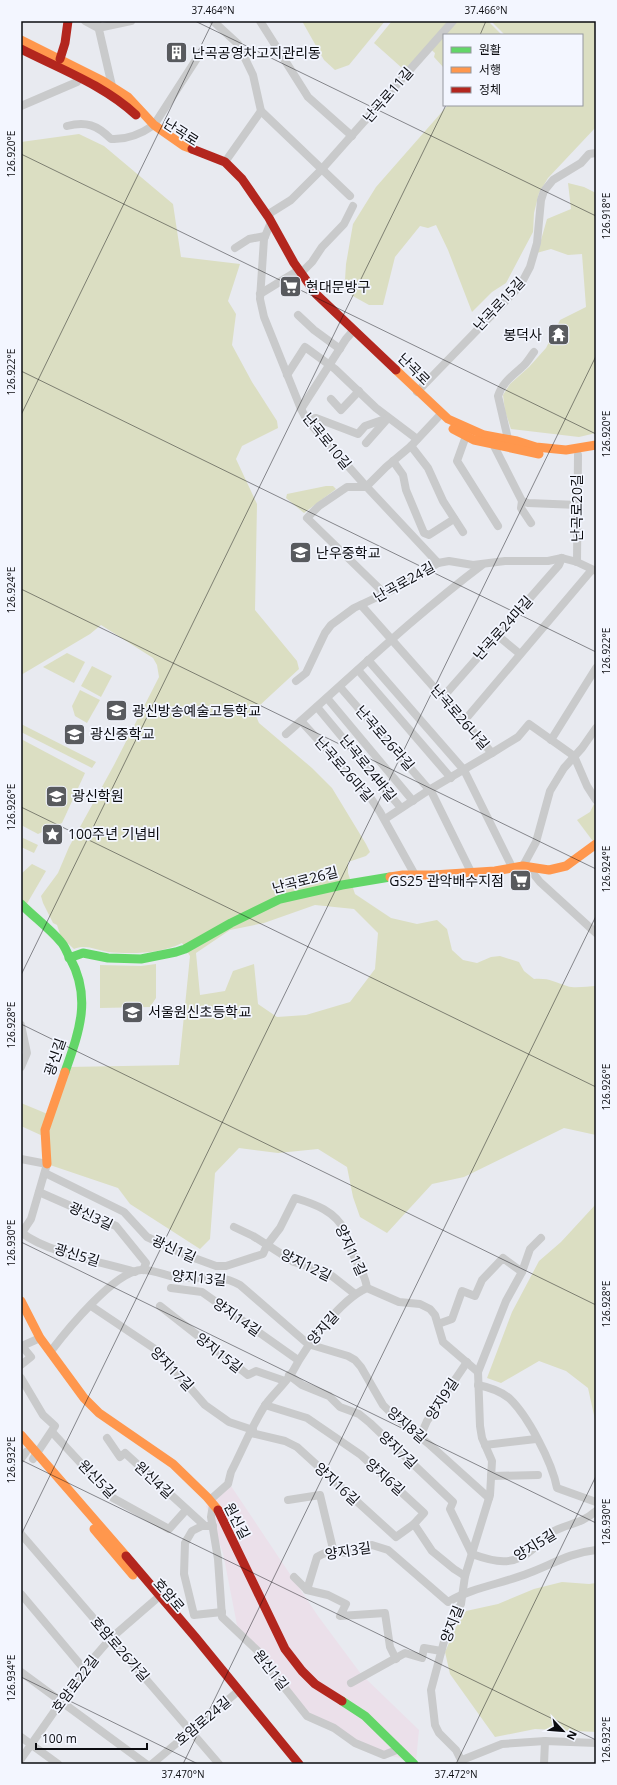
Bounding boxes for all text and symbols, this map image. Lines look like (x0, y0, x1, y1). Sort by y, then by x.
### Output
text: 37.464°N (191, 3, 235, 17)
text: 37.466°N (464, 3, 508, 17)
legend (443, 34, 583, 106)
building icon: 난곡공영차고지관리동 (164, 40, 190, 66)
text: 원활 (479, 41, 501, 58)
place label: 난곡공영차고지관리동 (192, 43, 321, 62)
text: 서행 (479, 61, 501, 78)
street label: 난곡로11길 (358, 63, 417, 126)
text: 정체 (479, 81, 501, 98)
street label: 난곡로 (160, 113, 203, 150)
text: 126.920°E (4, 131, 18, 177)
text: 126.918°E (599, 193, 613, 239)
street label: 난곡로15길 (469, 272, 529, 335)
supermarket icon: 현대문방구 (278, 274, 304, 300)
place label: 현대문방구 (306, 277, 371, 296)
temple icon: 봉덕사 (545, 322, 571, 348)
place label: 봉덕사 (503, 325, 542, 344)
street label: 난곡로 (394, 348, 435, 389)
text: 126.922°E (4, 349, 18, 395)
street label: 난곡로10길 (299, 408, 356, 473)
text: 126.920°E (599, 411, 613, 457)
street label: 난곡로20길 (567, 474, 586, 542)
school or university icon: 난우중학교 (287, 540, 313, 566)
place label: 난우중학교 (316, 543, 381, 562)
street label: 난곡로24길 (370, 557, 438, 606)
text: 126.924°E (4, 567, 18, 613)
street label: 난곡로24마길 (469, 591, 537, 664)
text: 126.922°E (599, 628, 613, 674)
street label: 난곡로26나길 (427, 680, 494, 753)
school or university icon: 광신방송예술고등학교 (103, 698, 129, 724)
place label: 광신방송예술고등학교 (132, 701, 261, 720)
street label: 난곡로26라길 (352, 701, 419, 774)
school or university icon: 광신중학교 (61, 721, 87, 747)
place label: 광신중학교 (90, 724, 155, 743)
street label: 난곡로24바길 (336, 730, 401, 805)
street label: 난곡로26마길 (311, 732, 378, 805)
school or university icon: 광신학원 (43, 783, 69, 809)
text: 126.926°E (4, 784, 18, 830)
place label: 광신학원 (72, 786, 124, 805)
place icon: 100주년 기념비 (39, 821, 65, 847)
place label: 100주년 기념비 (68, 824, 160, 843)
text: 126.924°E (599, 846, 613, 892)
street label: 난곡로26길 (270, 862, 340, 897)
supermarket icon: GS25 관악배수지점 (507, 868, 533, 894)
place label: GS25 관악배수지점 (389, 871, 504, 890)
school or university icon: 서울원신초등학교 (120, 999, 146, 1025)
text: 126.928°E (4, 1002, 18, 1048)
place label: 서울원신초등학교 (148, 1002, 251, 1021)
street label: 광신길 (39, 1035, 70, 1078)
text: 126.926°E (599, 1064, 613, 1110)
street label: 광신3길 (66, 1197, 116, 1234)
text: 126.930°E (4, 1220, 18, 1266)
street label: 양지11길 (331, 1221, 372, 1279)
street label: 광신1길 (149, 1230, 199, 1267)
street label: 광신5길 (52, 1239, 102, 1270)
street label: 양지12길 (277, 1244, 335, 1285)
street label: 양지13길 (171, 1266, 227, 1289)
text: 126.928°E (599, 1281, 613, 1327)
street label: 양지14길 (209, 1293, 265, 1340)
street label: 양지길 (303, 1307, 343, 1348)
street label: 양지15길 (192, 1328, 247, 1377)
street label: 양지17길 (147, 1342, 198, 1395)
street label: 양지9길 (421, 1374, 462, 1423)
street label: 양지8길 (383, 1402, 431, 1447)
street label: 양지7길 (375, 1427, 422, 1473)
text: 126.932°E (4, 1437, 18, 1483)
street label: 양지6길 (362, 1454, 409, 1499)
street label: 원신5길 (74, 1455, 120, 1502)
street label: 원신4길 (131, 1457, 178, 1502)
street label: 양지16길 (311, 1458, 364, 1509)
street label: 원신길 (220, 1499, 255, 1542)
text: 126.930°E (599, 1499, 613, 1545)
street label: 양지5길 (510, 1524, 560, 1565)
street label: 양지3길 (323, 1537, 372, 1564)
street label: 호암로 (150, 1574, 189, 1616)
street label: 양지길 (435, 1602, 468, 1645)
street label: 호암로26가길 (87, 1612, 154, 1685)
street label: 원신1길 (250, 1645, 293, 1694)
street label: 호암로22길 (47, 1651, 103, 1716)
text: 126.934°E (4, 1655, 18, 1701)
street label: 호암로24길 (171, 1692, 235, 1750)
north arrow (543, 1711, 583, 1751)
text: 126.932°E (599, 1717, 613, 1763)
scale bar (36, 1725, 147, 1751)
text: N (564, 1728, 581, 1743)
text: 100 m (42, 1730, 77, 1747)
text: 37.470°N (161, 1767, 205, 1781)
text: 37.472°N (434, 1767, 478, 1781)

